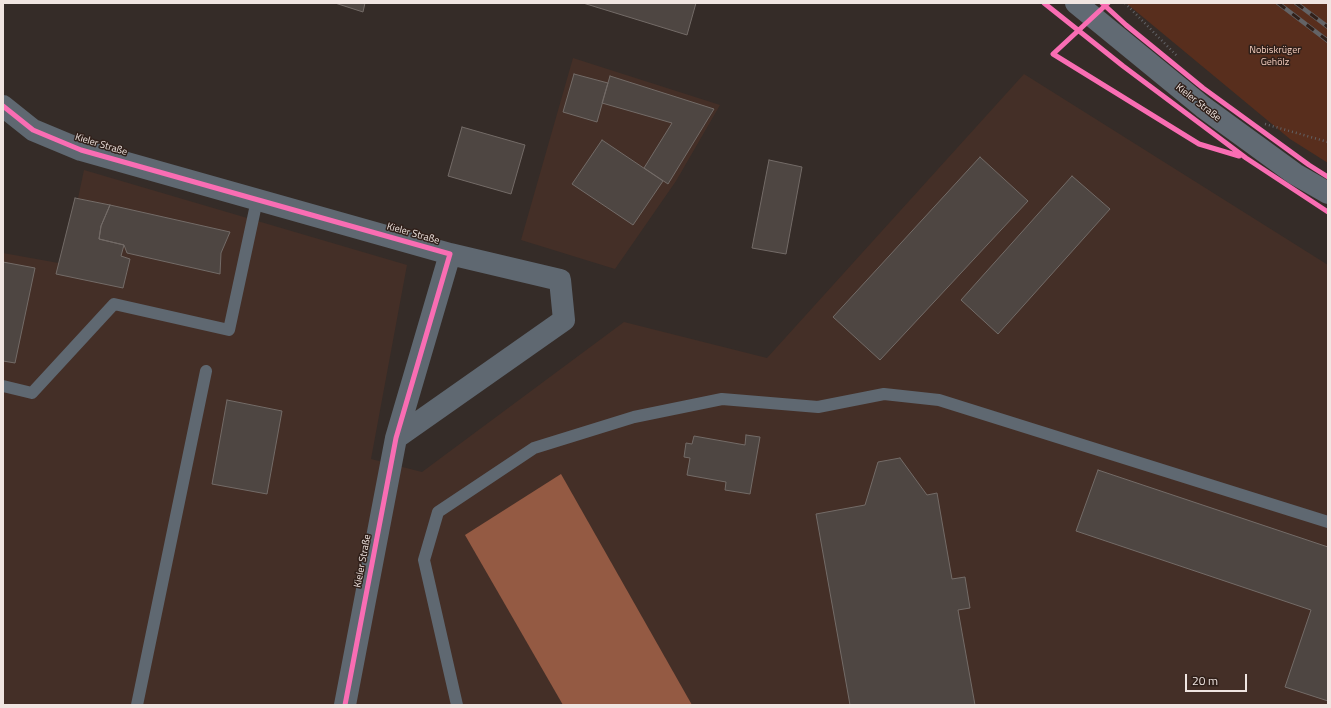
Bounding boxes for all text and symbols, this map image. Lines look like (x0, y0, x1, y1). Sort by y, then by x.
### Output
park label: Nobiskrüger Gehölz (1249, 45, 1301, 68)
street label: Kieler Straße (1173, 82, 1223, 124)
street label: Kieler Straße (73, 131, 129, 159)
street label: Kieler Straße (385, 221, 441, 247)
street label: Kieler Straße (352, 533, 374, 589)
scale bar (1187, 666, 1249, 692)
text: 20 m (1192, 671, 1218, 690)

